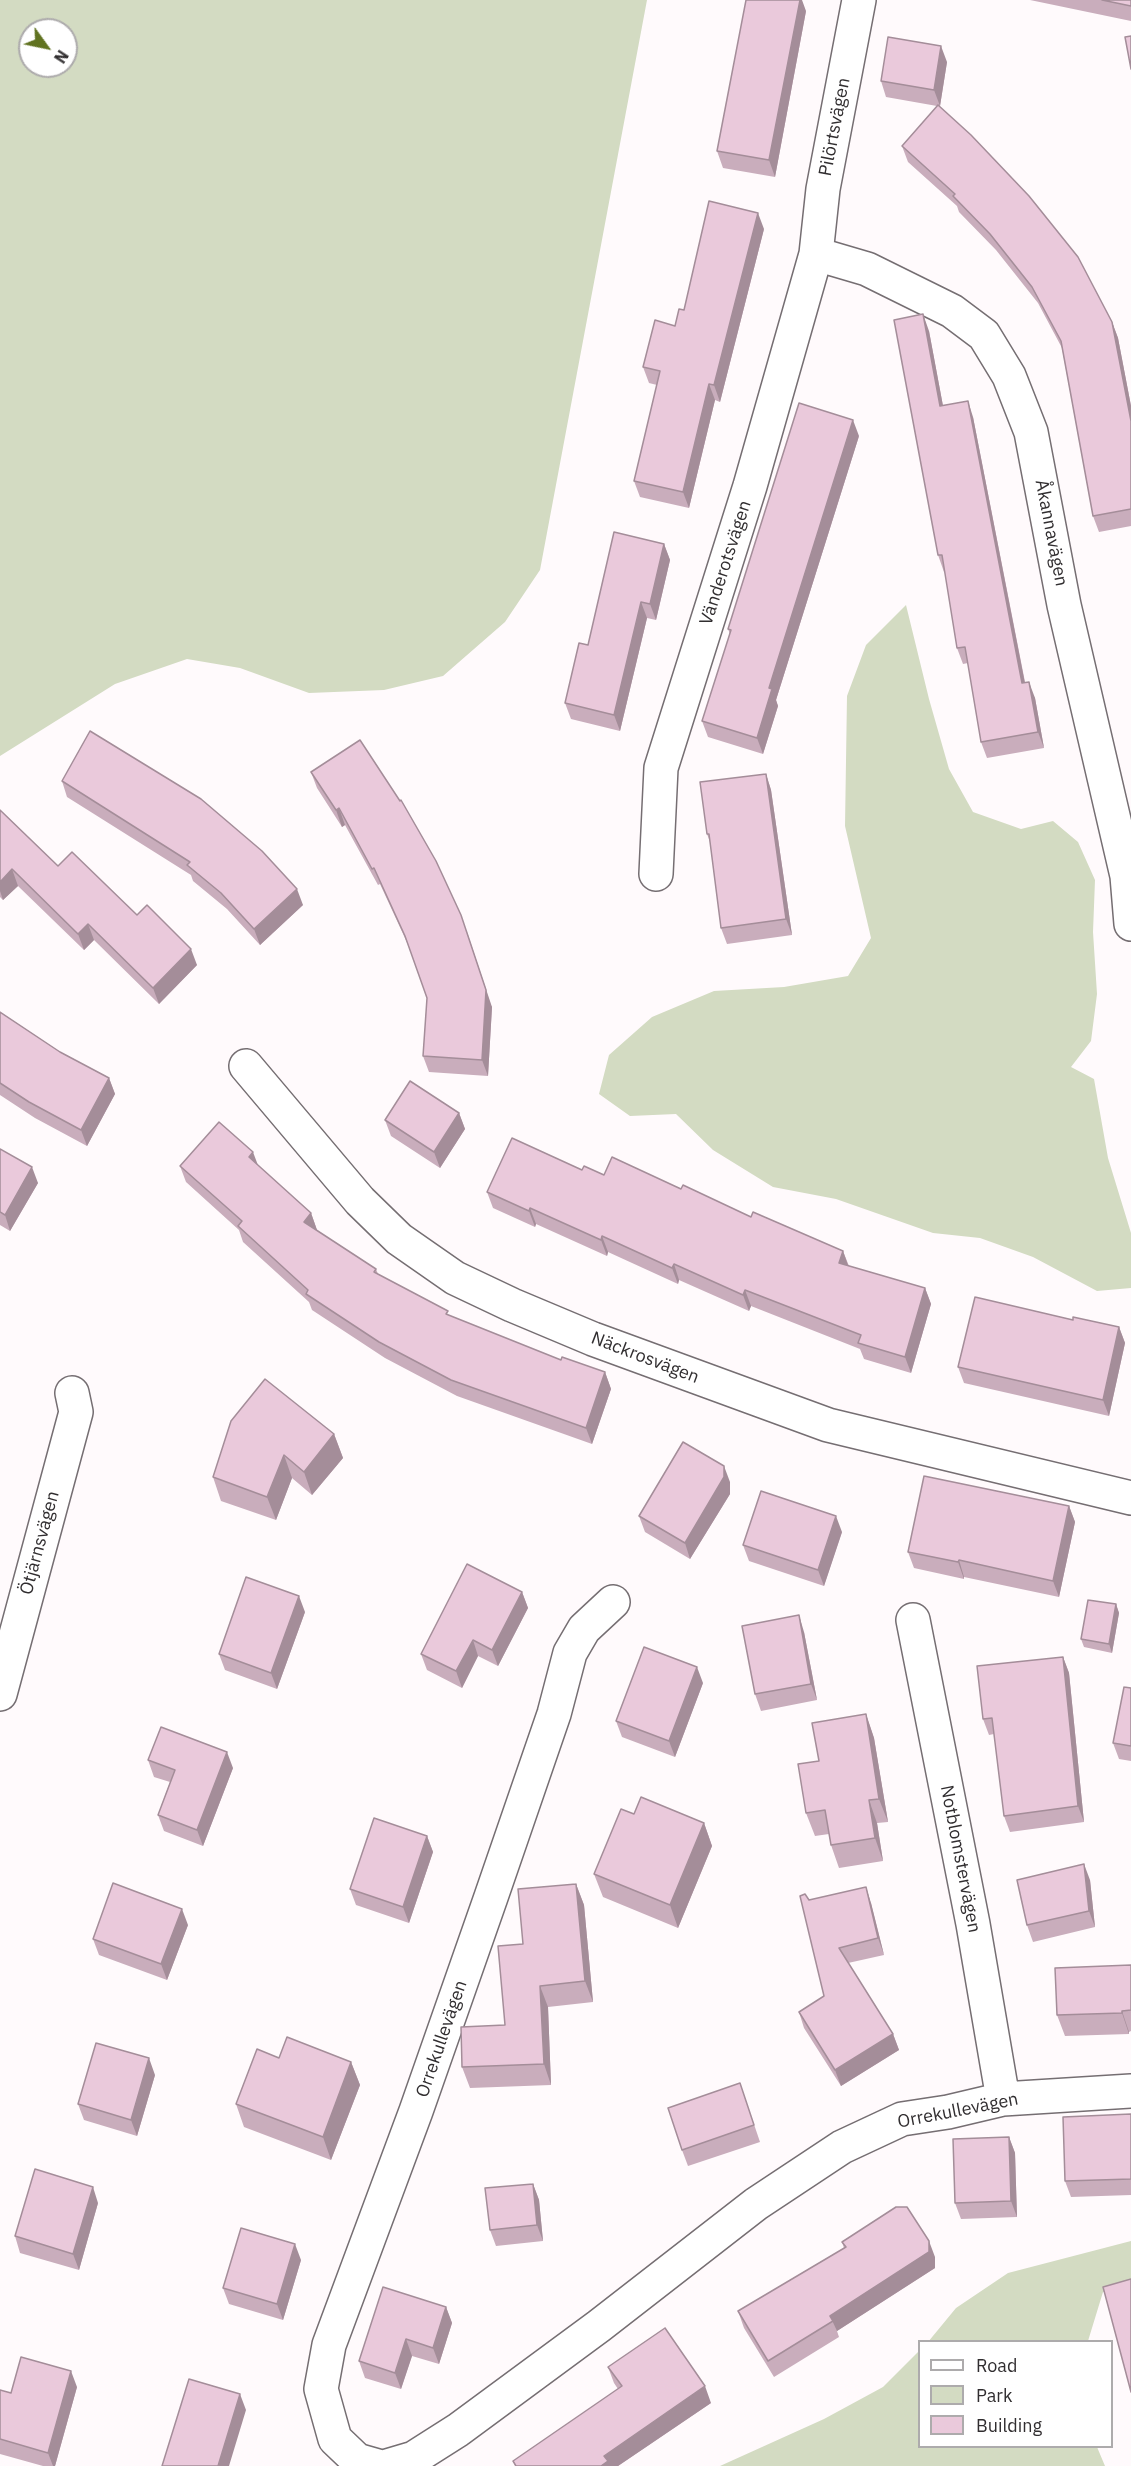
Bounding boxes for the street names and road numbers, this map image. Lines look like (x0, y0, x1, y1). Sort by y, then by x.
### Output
street label: Pilörtsvägen (815, 76, 855, 178)
street label: Åkannavägen (1030, 478, 1072, 588)
street label: Vänderotsvägen (696, 498, 756, 628)
street label: Näckrosvägen (588, 1328, 702, 1388)
street label: Ötjärnsvägen (16, 1489, 64, 1597)
street label: Notblomstervägen (935, 1784, 985, 1934)
street label: Orrekullevägen (412, 1978, 472, 2100)
street label: Orrekullevägen (896, 2089, 1020, 2133)

